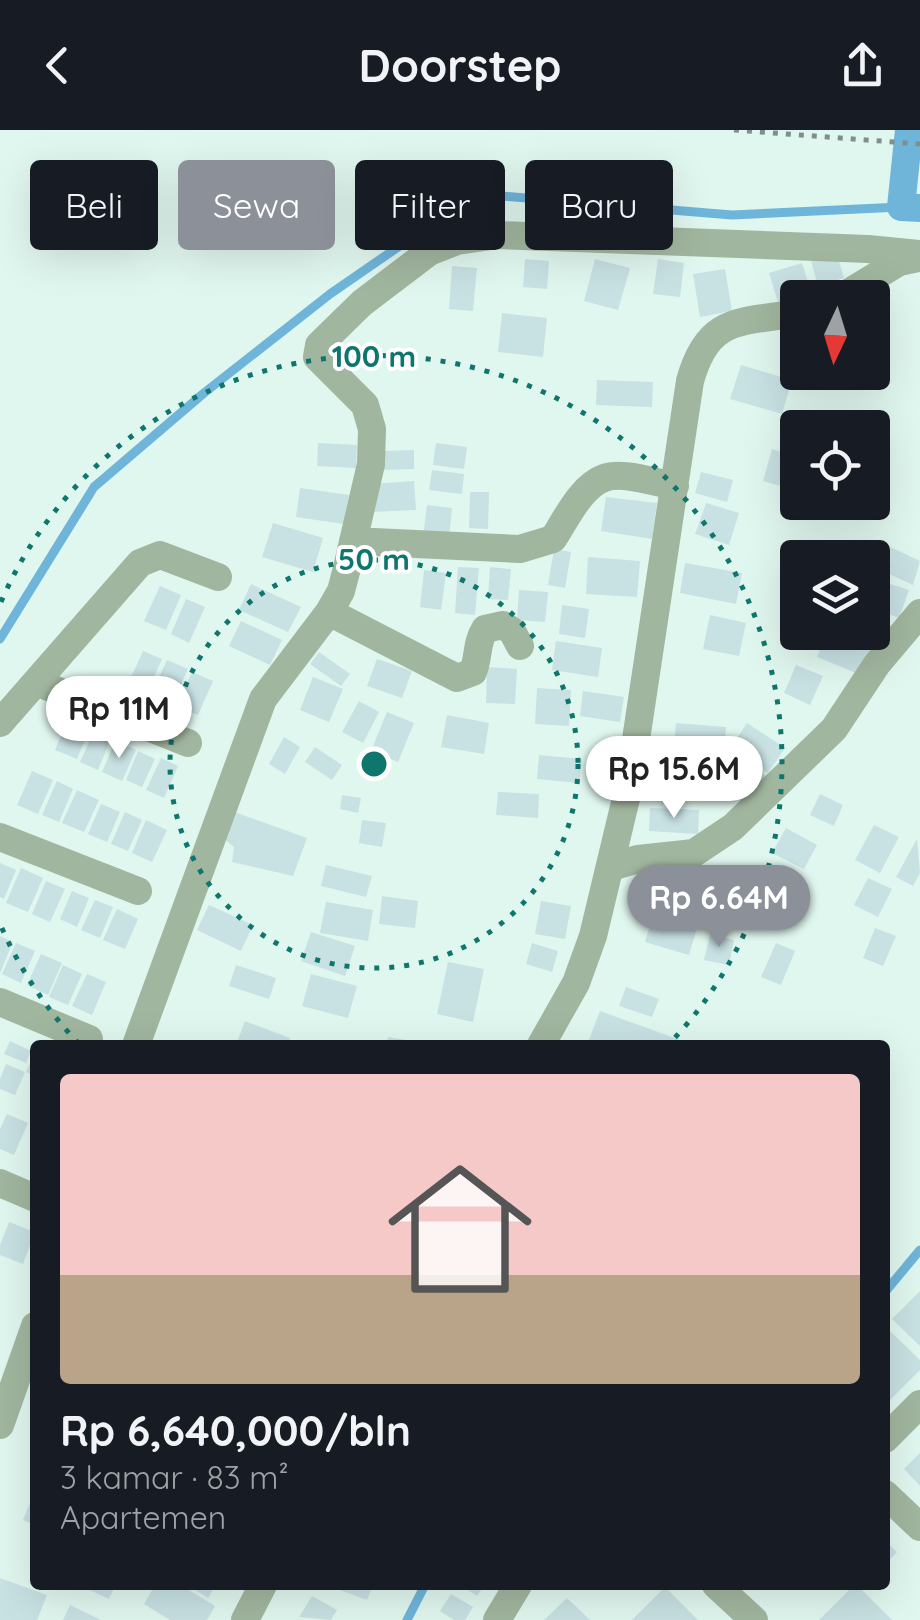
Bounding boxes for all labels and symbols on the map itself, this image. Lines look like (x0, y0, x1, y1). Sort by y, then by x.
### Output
north arrow (780, 280, 890, 390)
text: 100 m (332, 337, 416, 375)
text: 50 m (338, 540, 410, 578)
pin: Rp 11M (38, 676, 200, 761)
pin: Rp 15.6M (571, 736, 777, 821)
centre of rings (356, 746, 392, 782)
pin: Rp 6.64M (616, 865, 822, 950)

